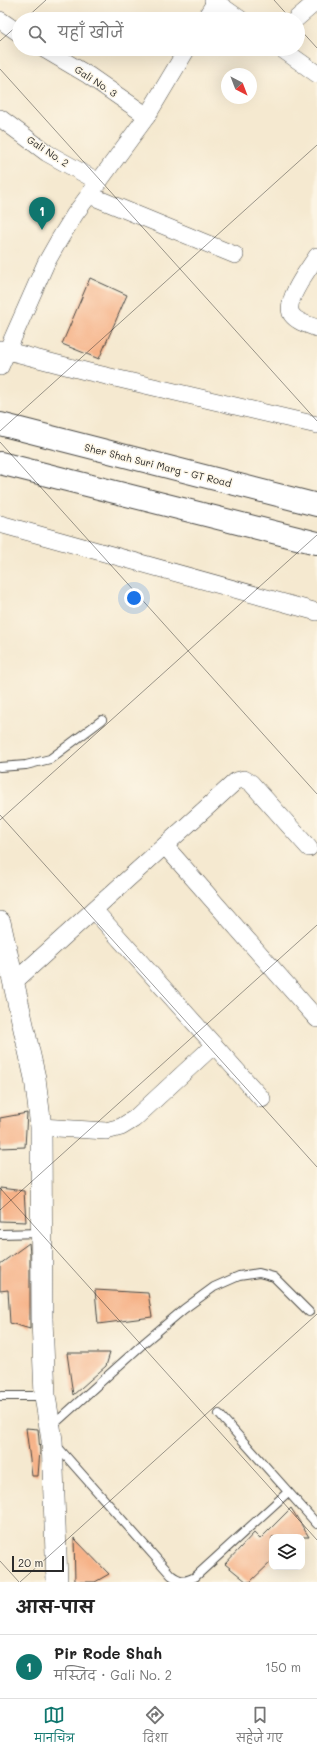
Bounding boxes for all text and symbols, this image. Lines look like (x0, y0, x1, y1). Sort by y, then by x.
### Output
search box (12, 12, 305, 56)
text: यहाँ खोजें (58, 22, 123, 42)
icon: search (26, 23, 48, 45)
street label: Gali No. 3 (72, 62, 120, 100)
north arrow (221, 68, 257, 104)
street label: Gali No. 2 (24, 132, 72, 170)
pin: 1 (29, 197, 55, 230)
street label: Sher Shah Suri Marg - GT Road (83, 440, 233, 490)
your location (124, 588, 144, 608)
map controls (269, 1534, 305, 1570)
button: layers (269, 1534, 305, 1570)
scale bar (12, 1554, 64, 1573)
text: 20 m (18, 1555, 43, 1570)
text: आस-पास (16, 1595, 94, 1617)
text: Pir Rode Shah (54, 1643, 162, 1663)
text: 1 (26, 1658, 32, 1675)
text: 150 m (265, 1658, 301, 1675)
text: मस्जिद · Gali No. 2 (54, 1666, 172, 1683)
tab: मानचित्र (34, 1704, 75, 1750)
tab: दिशा (143, 1704, 168, 1750)
tab: सहेजे गए (236, 1704, 283, 1750)

